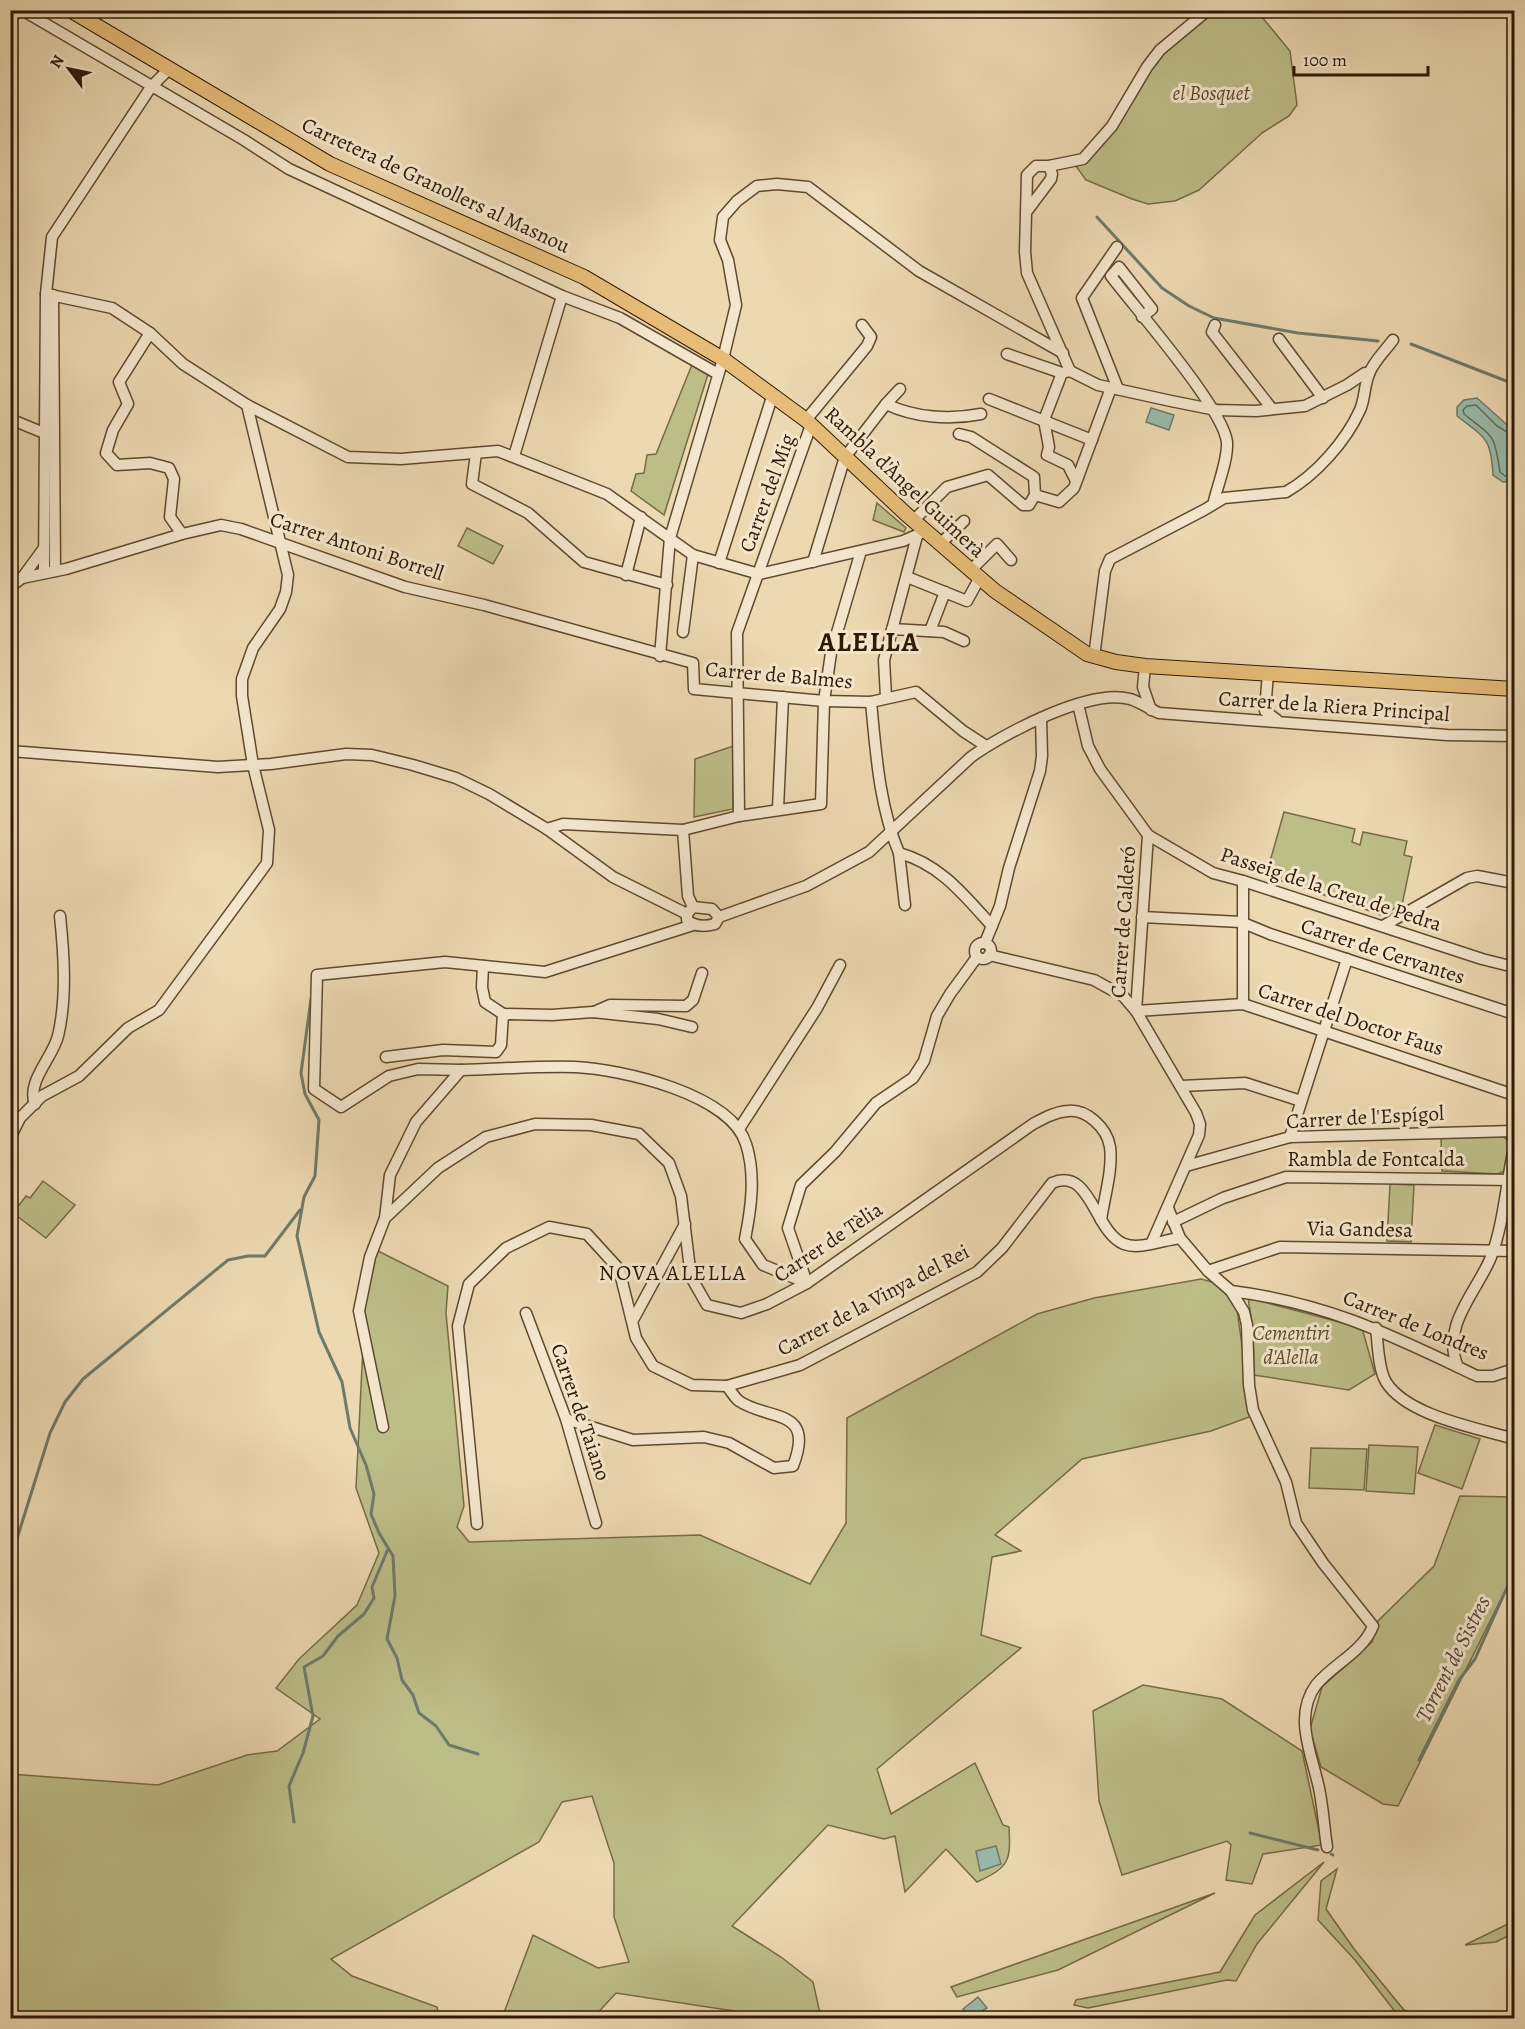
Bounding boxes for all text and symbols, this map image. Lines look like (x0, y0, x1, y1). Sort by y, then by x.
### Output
north arrow (39, 39, 99, 99)
scale bar (1294, 39, 1428, 77)
text: 100 m (1303, 48, 1347, 72)
text: N (45, 51, 70, 72)
park label: el Bosquet (1173, 79, 1250, 107)
street label: Carretera de Granollers al Masnou (297, 110, 575, 260)
street label: Rambla d'Àngel Guimerà (819, 400, 992, 564)
street label: Carrer del Mig (733, 429, 802, 556)
street label: Carrer Antoni Borrell (267, 505, 447, 587)
district label: ALELLA (817, 624, 920, 660)
street label: Carrer de Balmes (704, 655, 854, 695)
street label: Carrer de la Riera Principal (1217, 684, 1451, 728)
street label: Passeig de la Creu de Pedra (1217, 840, 1445, 938)
street label: Carrer de Calderó (1104, 845, 1142, 999)
street label: Carrer de Cervantes (1297, 911, 1469, 991)
street label: Carrer del Doctor Faus (1255, 976, 1447, 1062)
street label: Carrer de l'Espígol (1285, 1099, 1445, 1135)
street label: Rambla de Fontcalda (1287, 1145, 1465, 1173)
street label: Carrer de Tèlia (768, 1195, 888, 1289)
street label: Via Gandesa (1306, 1214, 1413, 1244)
street label: Carrer de la Vinya del Rei (772, 1237, 974, 1363)
district label: NOVA ALELLA (599, 1258, 747, 1288)
street label: Carrer de Londres (1339, 1283, 1493, 1367)
park label: Cementiri d'Alella (1252, 1319, 1330, 1371)
street label: Carrer de Taiano (544, 1340, 618, 1484)
water label: Torrent de Sistres (1408, 1590, 1498, 1727)

